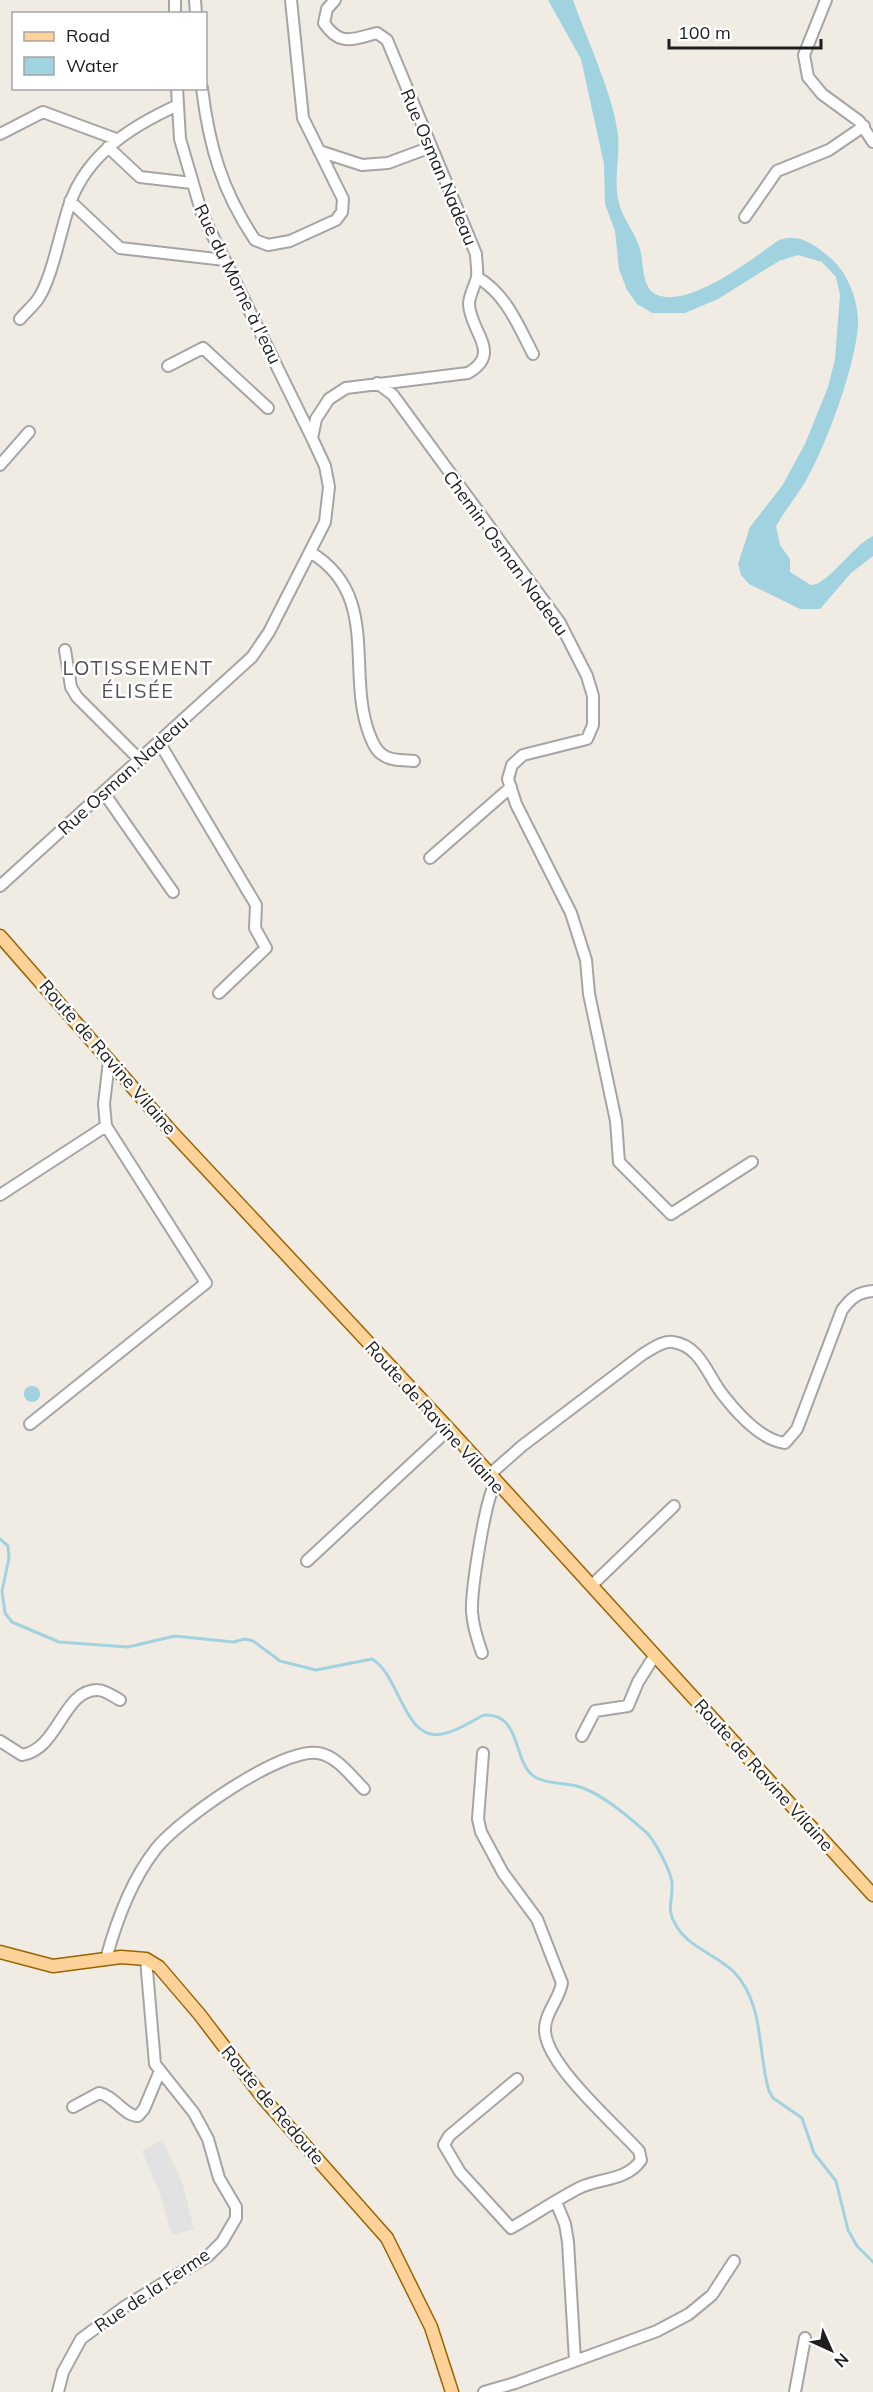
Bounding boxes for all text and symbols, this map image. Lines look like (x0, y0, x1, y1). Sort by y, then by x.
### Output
legend (12, 12, 207, 90)
scale bar (669, 12, 820, 50)
text: 100 m (678, 21, 731, 44)
text: Road (66, 24, 110, 47)
text: Water (66, 54, 119, 77)
street label: Rue Osman Nadeau (396, 85, 482, 249)
street label: Rue du Morne à l'eau (189, 200, 287, 368)
street label: Chemin Osman Nadeau (438, 466, 574, 640)
district label: LOTISSEMENT ÉLISÉE (62, 655, 214, 703)
street label: Rue Osman Nadeau (53, 710, 193, 840)
street label: Route de Ravine Vilaine (35, 975, 181, 1139)
street label: Route de Ravine Vilaine (360, 1336, 510, 1498)
street label: Route de Ravine Vilaine (689, 1694, 839, 1856)
street label: Route de Redoute (216, 2041, 330, 2169)
street label: Rue de la Ferme (90, 2243, 214, 2337)
north arrow (801, 2320, 861, 2380)
text: N (830, 2349, 853, 2372)

